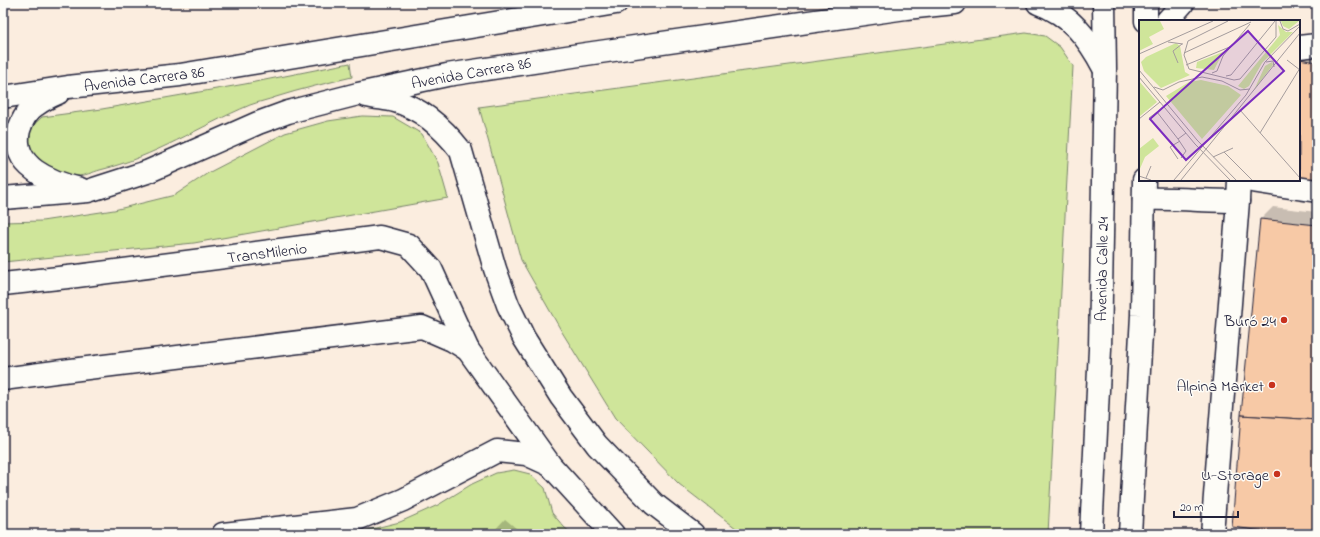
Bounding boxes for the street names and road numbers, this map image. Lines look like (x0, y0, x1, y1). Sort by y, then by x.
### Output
street label: Avenida Carrera 86 (410, 52, 533, 96)
street label: Avenida Carrera 86 (83, 61, 206, 99)
street label: Avenida Calle 24 (1090, 216, 1116, 322)
street label: TransMilenio (226, 237, 309, 271)

